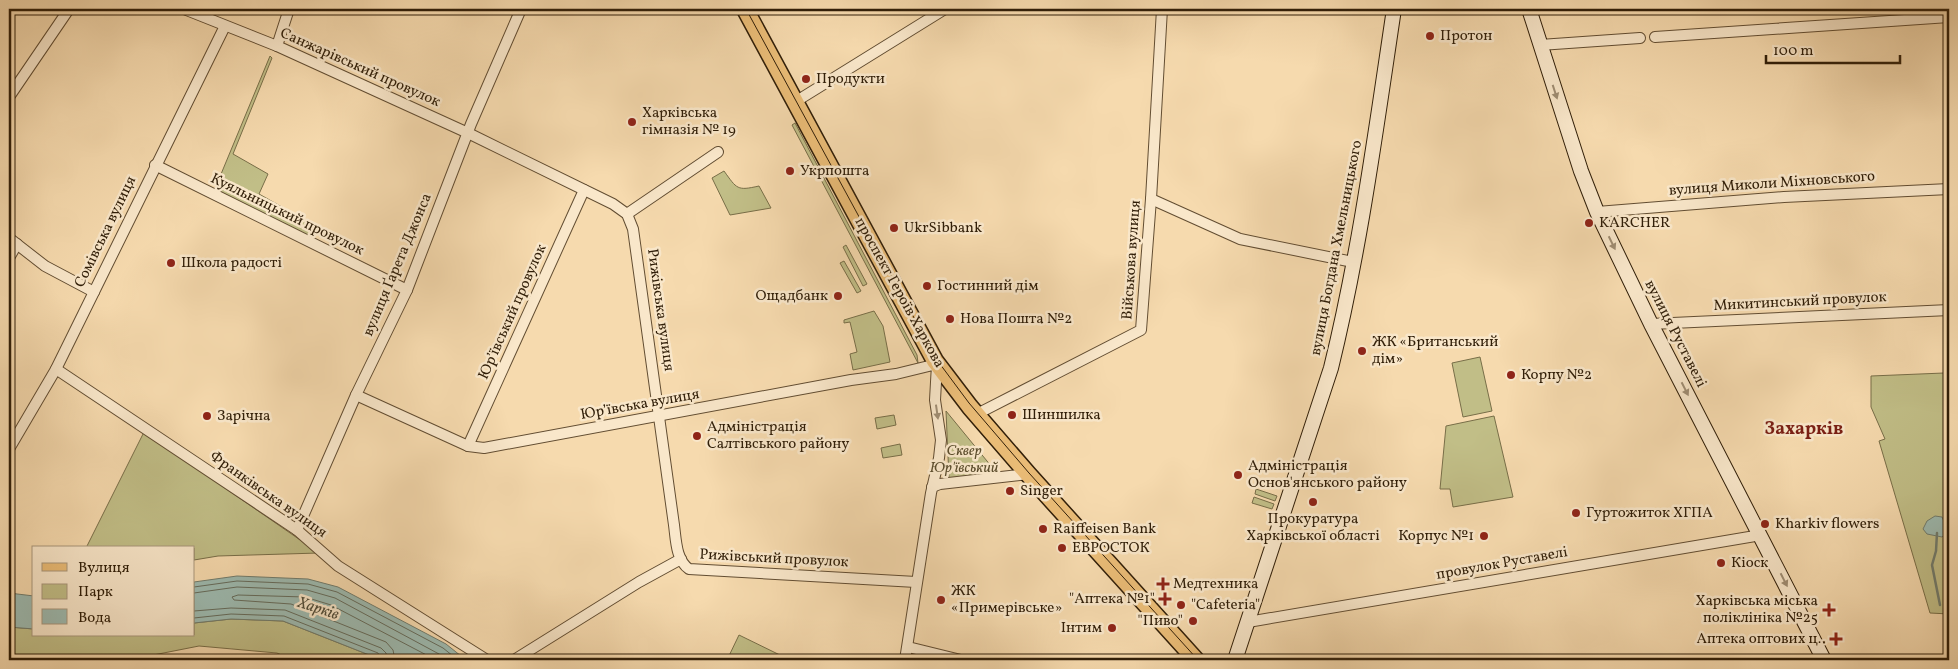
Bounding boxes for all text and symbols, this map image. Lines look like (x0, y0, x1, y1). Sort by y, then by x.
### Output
street label: Санжарівський провулок (277, 23, 443, 113)
place label: Протон (1440, 26, 1492, 47)
marker: Протон (1424, 30, 1436, 42)
scale bar (1766, 32, 1899, 64)
text: 100 m (1773, 41, 1813, 62)
place label: Продукти (816, 69, 885, 90)
marker: Продукти (800, 73, 812, 85)
one-way arrow (1551, 84, 1559, 99)
place label: Харківська гімназія № 19 (642, 103, 736, 141)
marker: Харківська гімназія № 19 (626, 116, 638, 128)
street label: вулиця Богдана Хмельницького (1306, 139, 1368, 357)
place label: Укрпошта (800, 161, 869, 182)
marker: Укрпошта (784, 165, 796, 177)
street label: вулиця Миколи Міхновського (1668, 166, 1876, 202)
street label: Куяльницький провулок (207, 169, 367, 261)
street label: Сомівська вулиця (70, 173, 142, 291)
street label: вулиця Ґарета Джонса (358, 190, 438, 340)
street label: Військова вулиця (1117, 199, 1147, 321)
place label: KARCHER (1599, 213, 1670, 234)
street label: проспект Героїв Харкова (849, 214, 949, 372)
marker: KARCHER (1583, 217, 1595, 229)
place label: UkrSibbank (904, 218, 982, 239)
marker: UkrSibbank (888, 222, 900, 234)
one-way arrow (1608, 236, 1616, 251)
street label: Юр’ївський провулок (474, 241, 552, 383)
street label: Рижівська вулиця (641, 247, 679, 373)
place label: Школа радості (181, 253, 282, 274)
marker: Школа радості (165, 257, 177, 269)
place label: Гостинний дім (937, 276, 1039, 297)
street label: вулиця Руставелі (1639, 277, 1711, 391)
marker: Гостинний дім (921, 280, 933, 292)
place label: Ощадбанк (756, 286, 828, 307)
street label: Микитинський провулок (1713, 287, 1887, 317)
marker: Ощадбанк (832, 290, 844, 302)
place label: Нова Пошта №2 (960, 309, 1072, 330)
marker: Нова Пошта №2 (944, 313, 956, 325)
place label: ЖК «Британський дім» (1372, 332, 1498, 370)
marker: ЖК «Британський дім» (1356, 345, 1368, 357)
place label: Корпу №2 (1521, 365, 1592, 386)
marker: Корпу №2 (1505, 369, 1517, 381)
one-way arrow (1681, 381, 1689, 396)
street label: Юр’ївська вулиця (579, 384, 701, 426)
one-way arrow (933, 405, 941, 421)
place label: Шиншилка (1022, 405, 1101, 426)
place label: Зарічна (217, 406, 271, 427)
marker: Шиншилка (1006, 409, 1018, 421)
marker: Зарічна (201, 410, 213, 422)
place label: Адміністрація Салтівського району (707, 417, 849, 455)
district label: Захарків (1765, 417, 1843, 442)
marker: Адміністрація Салтівського району (691, 430, 703, 442)
park label: Сквер Юр'ївський (930, 441, 999, 479)
street label: Франківська вулиця (205, 447, 331, 544)
place label: Адміністрація Основ'янського району (1248, 456, 1407, 494)
marker: Адміністрація Основ'янського району (1232, 469, 1244, 481)
place label: Singer (1020, 481, 1063, 502)
marker: Singer (1004, 485, 1016, 497)
marker: Прокуратура Харківської області (1307, 496, 1319, 508)
place label: Гуртожиток ХГПА (1586, 503, 1713, 524)
marker: Гуртожиток ХГПА (1570, 507, 1582, 519)
place label: Прокуратура Харківської області (1246, 509, 1380, 547)
place label: Kharkiv flowers (1775, 514, 1879, 535)
marker: Kharkiv flowers (1759, 518, 1771, 530)
place label: Raiffeisen Bank (1053, 519, 1156, 540)
marker: Raiffeisen Bank (1037, 523, 1049, 535)
place label: Корпус №1 (1398, 526, 1474, 547)
marker: Корпус №1 (1478, 530, 1490, 542)
place label: ЕВРОСТОК (1072, 538, 1150, 559)
marker: ЕВРОСТОК (1056, 542, 1068, 554)
street label: провулок Руставелі (1435, 542, 1569, 586)
street label: Рижівський провулок (699, 545, 849, 573)
legend (32, 546, 195, 636)
place label: Кіоск (1731, 553, 1768, 574)
marker: Кіоск (1715, 557, 1727, 569)
text: Вулиця (78, 558, 130, 579)
one-way arrow (1779, 572, 1788, 587)
place label: Медтехника (1173, 574, 1258, 595)
marker: Медтехника (1157, 578, 1169, 590)
place label: ЖК «Примерівське» (951, 581, 1062, 619)
text: Парк (78, 582, 113, 603)
place label: "Аптека №1" (1069, 589, 1155, 610)
place label: Харківська міська поліклініка №25 (1696, 591, 1818, 629)
water label: Харків (293, 592, 342, 626)
marker: "Аптека №1" (1159, 593, 1171, 605)
marker: ЖК «Примерівське» (935, 594, 947, 606)
place label: "Cafeteria" (1191, 595, 1260, 616)
marker: "Cafeteria" (1175, 599, 1187, 611)
marker: Харківська міська поліклініка №25 (1822, 603, 1836, 617)
text: Вода (78, 608, 111, 629)
place label: "Пиво" (1138, 611, 1183, 632)
marker: "Пиво" (1187, 615, 1199, 627)
place label: Інтим (1061, 618, 1102, 639)
marker: Інтим (1106, 622, 1118, 634)
place label: Аптека оптових ц‥ (1697, 629, 1826, 650)
marker: Аптека оптових ц‥ (1830, 633, 1842, 645)

